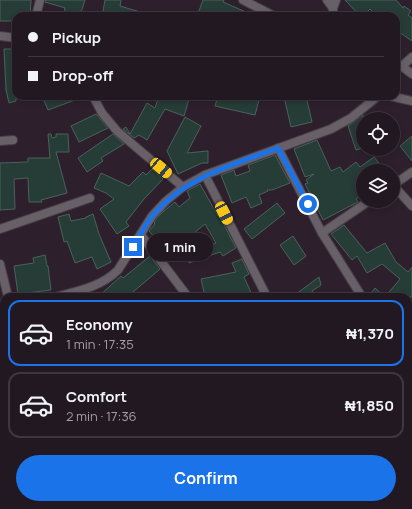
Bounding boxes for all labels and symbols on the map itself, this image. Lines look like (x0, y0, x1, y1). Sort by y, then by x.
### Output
car (148, 156, 174, 180)
route start (299, 195, 317, 213)
car (213, 200, 235, 226)
callout: 1 min (147, 233, 213, 261)
route end (124, 238, 142, 256)

